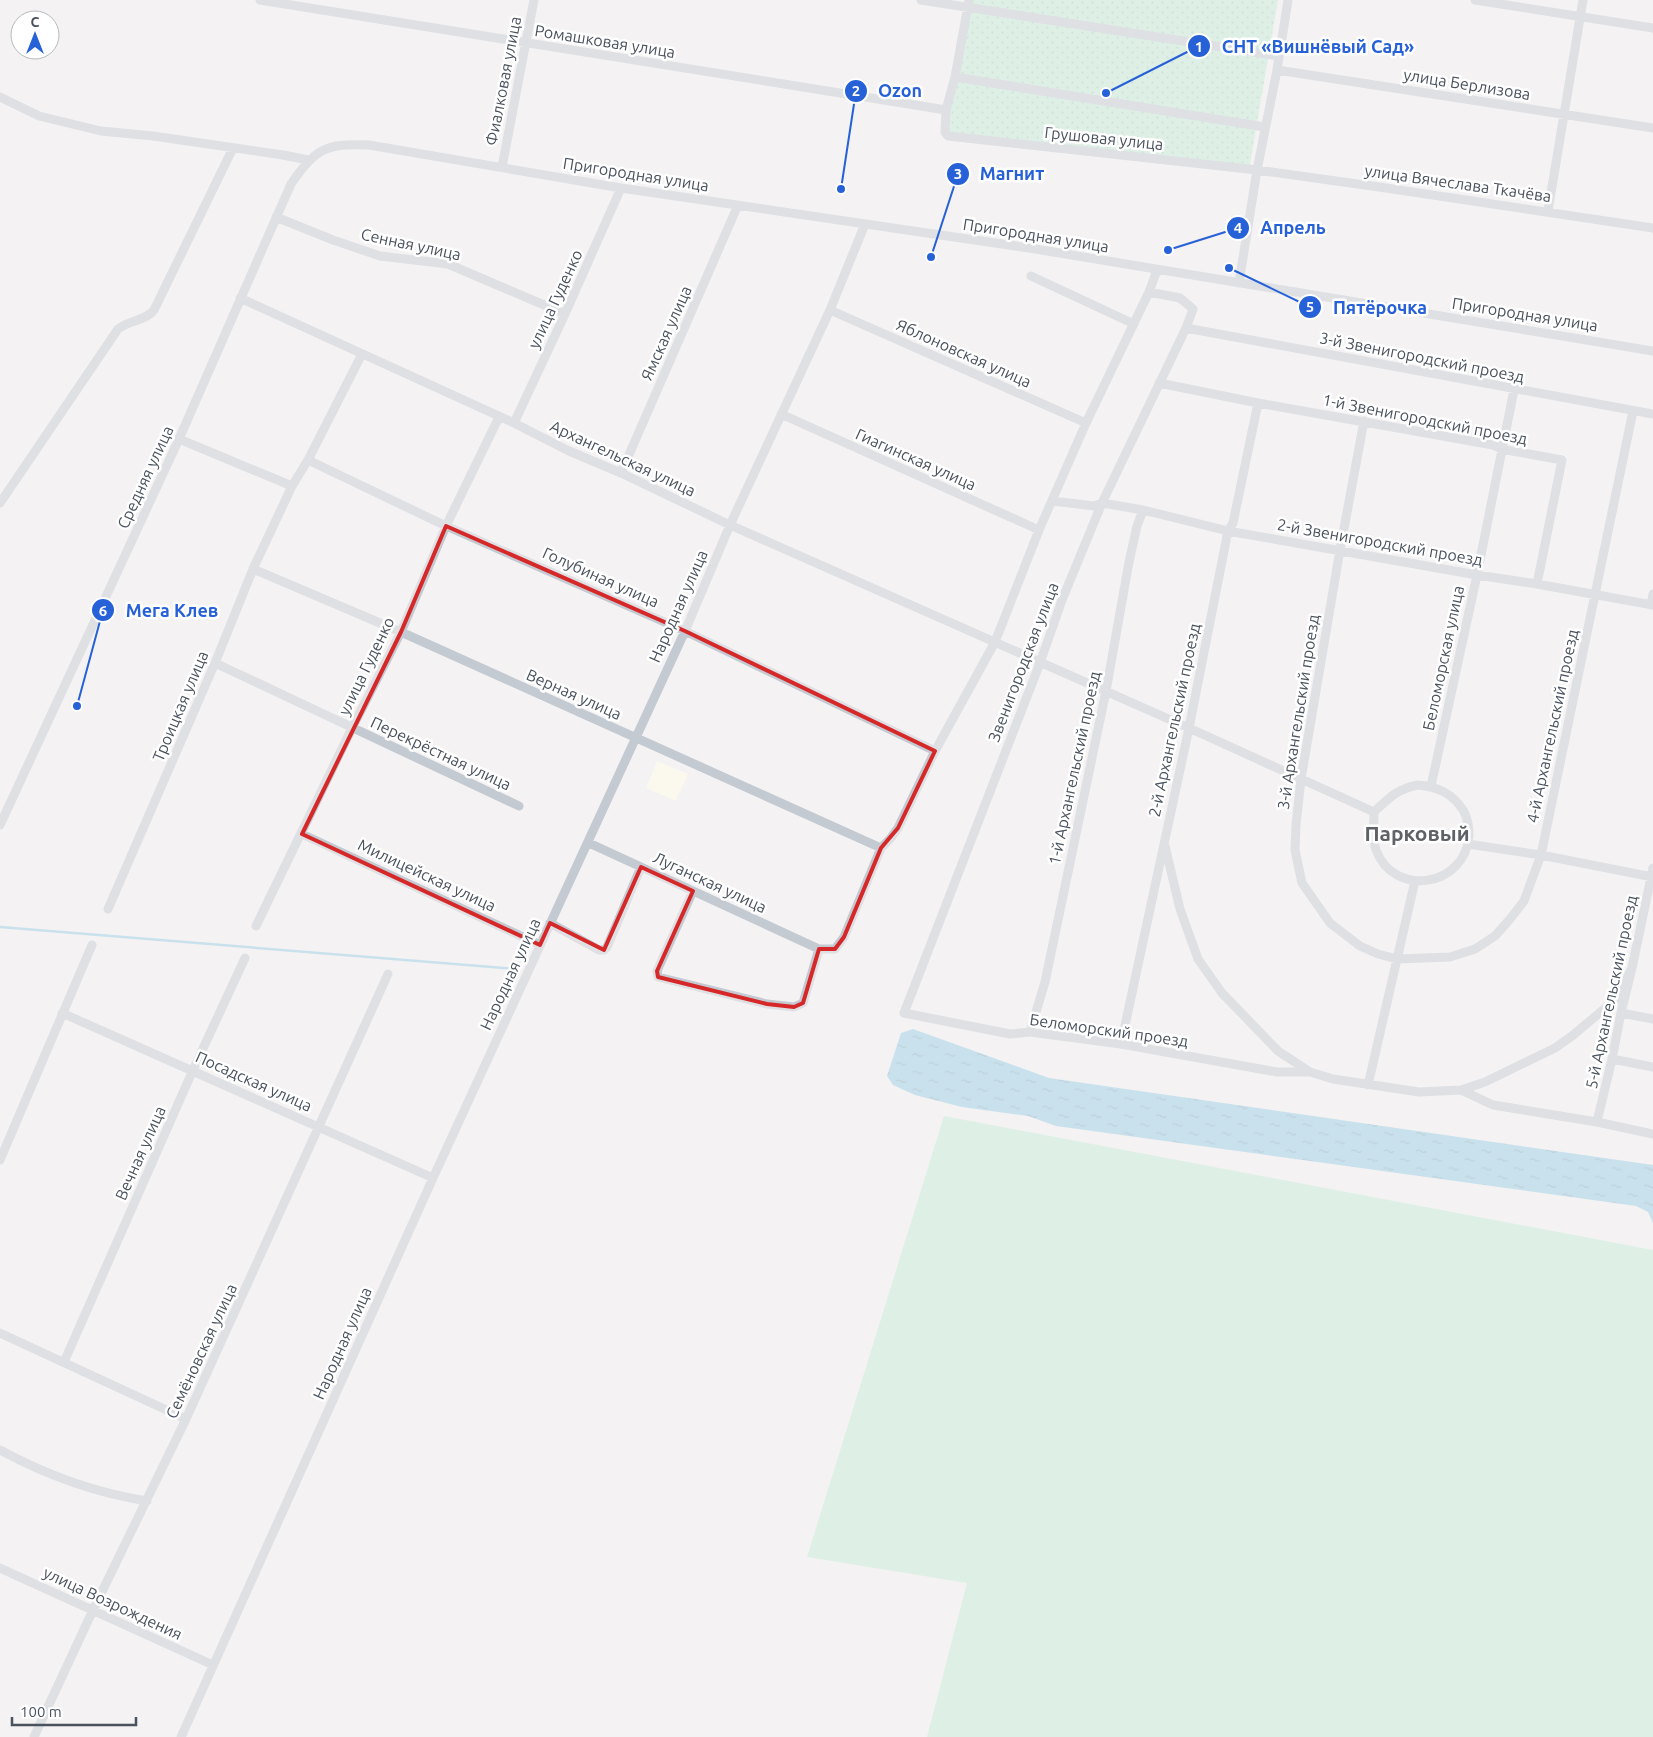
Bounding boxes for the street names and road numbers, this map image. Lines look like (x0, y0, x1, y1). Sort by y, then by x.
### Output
street label: Фиалковая улица (482, 15, 524, 147)
street label: Ромашковая улица (533, 21, 677, 61)
street label: улица Берлизова (1402, 65, 1532, 103)
street label: Грушовая улица (1044, 123, 1164, 153)
street label: Пригородная улица (562, 154, 710, 194)
street label: улица Вячеслава Ткачёва (1364, 161, 1552, 205)
street label: Пригородная улица (962, 215, 1110, 255)
street label: Сенная улица (359, 225, 463, 263)
street label: улица Гуденко (524, 247, 586, 351)
street label: Ямская улица (637, 283, 695, 383)
street label: Пригородная улица (1451, 294, 1599, 334)
street label: Яблоновская улица (894, 315, 1034, 391)
street label: 3-й Звенигородский проезд (1318, 328, 1526, 386)
street label: 1-й Звенигородский проезд (1321, 390, 1529, 448)
street label: Архангельская улица (548, 416, 698, 500)
street label: Средняя улица (113, 423, 177, 531)
street label: Гиагинская улица (853, 424, 979, 494)
street label: 2-й Звенигородский проезд (1276, 515, 1484, 569)
street label: Голубиная улица (540, 543, 662, 611)
street label: Народная улица (645, 547, 711, 665)
street label: Звенигородская улица (984, 580, 1062, 744)
street label: Беломорская улица (1419, 584, 1467, 732)
street label: 3-й Архангельский проезд (1274, 613, 1322, 811)
street label: улица Гуденко (334, 614, 398, 718)
street label: 2-й Архангельский проезд (1145, 622, 1203, 818)
street label: 4-й Архангельский проезд (1523, 628, 1581, 824)
street label: Троицкая улица (149, 648, 211, 764)
street label: Верная улица (524, 665, 624, 723)
street label: 1-й Архангельский проезд (1045, 670, 1103, 866)
street label: Перекрёстная улица (368, 713, 514, 793)
street label: Милицейская улица (355, 835, 499, 915)
street label: Луганская улица (651, 848, 769, 916)
street label: 5-й Архангельский проезд (1582, 894, 1640, 1090)
street label: Народная улица (476, 915, 544, 1033)
street label: Беломорский проезд (1029, 1010, 1189, 1050)
street label: Посадская улица (193, 1047, 315, 1115)
street label: Вечная улица (111, 1103, 169, 1203)
street label: Семёновская улица (162, 1281, 240, 1421)
street label: Народная улица (309, 1284, 375, 1402)
street label: улица Возрождения (41, 1563, 185, 1643)

